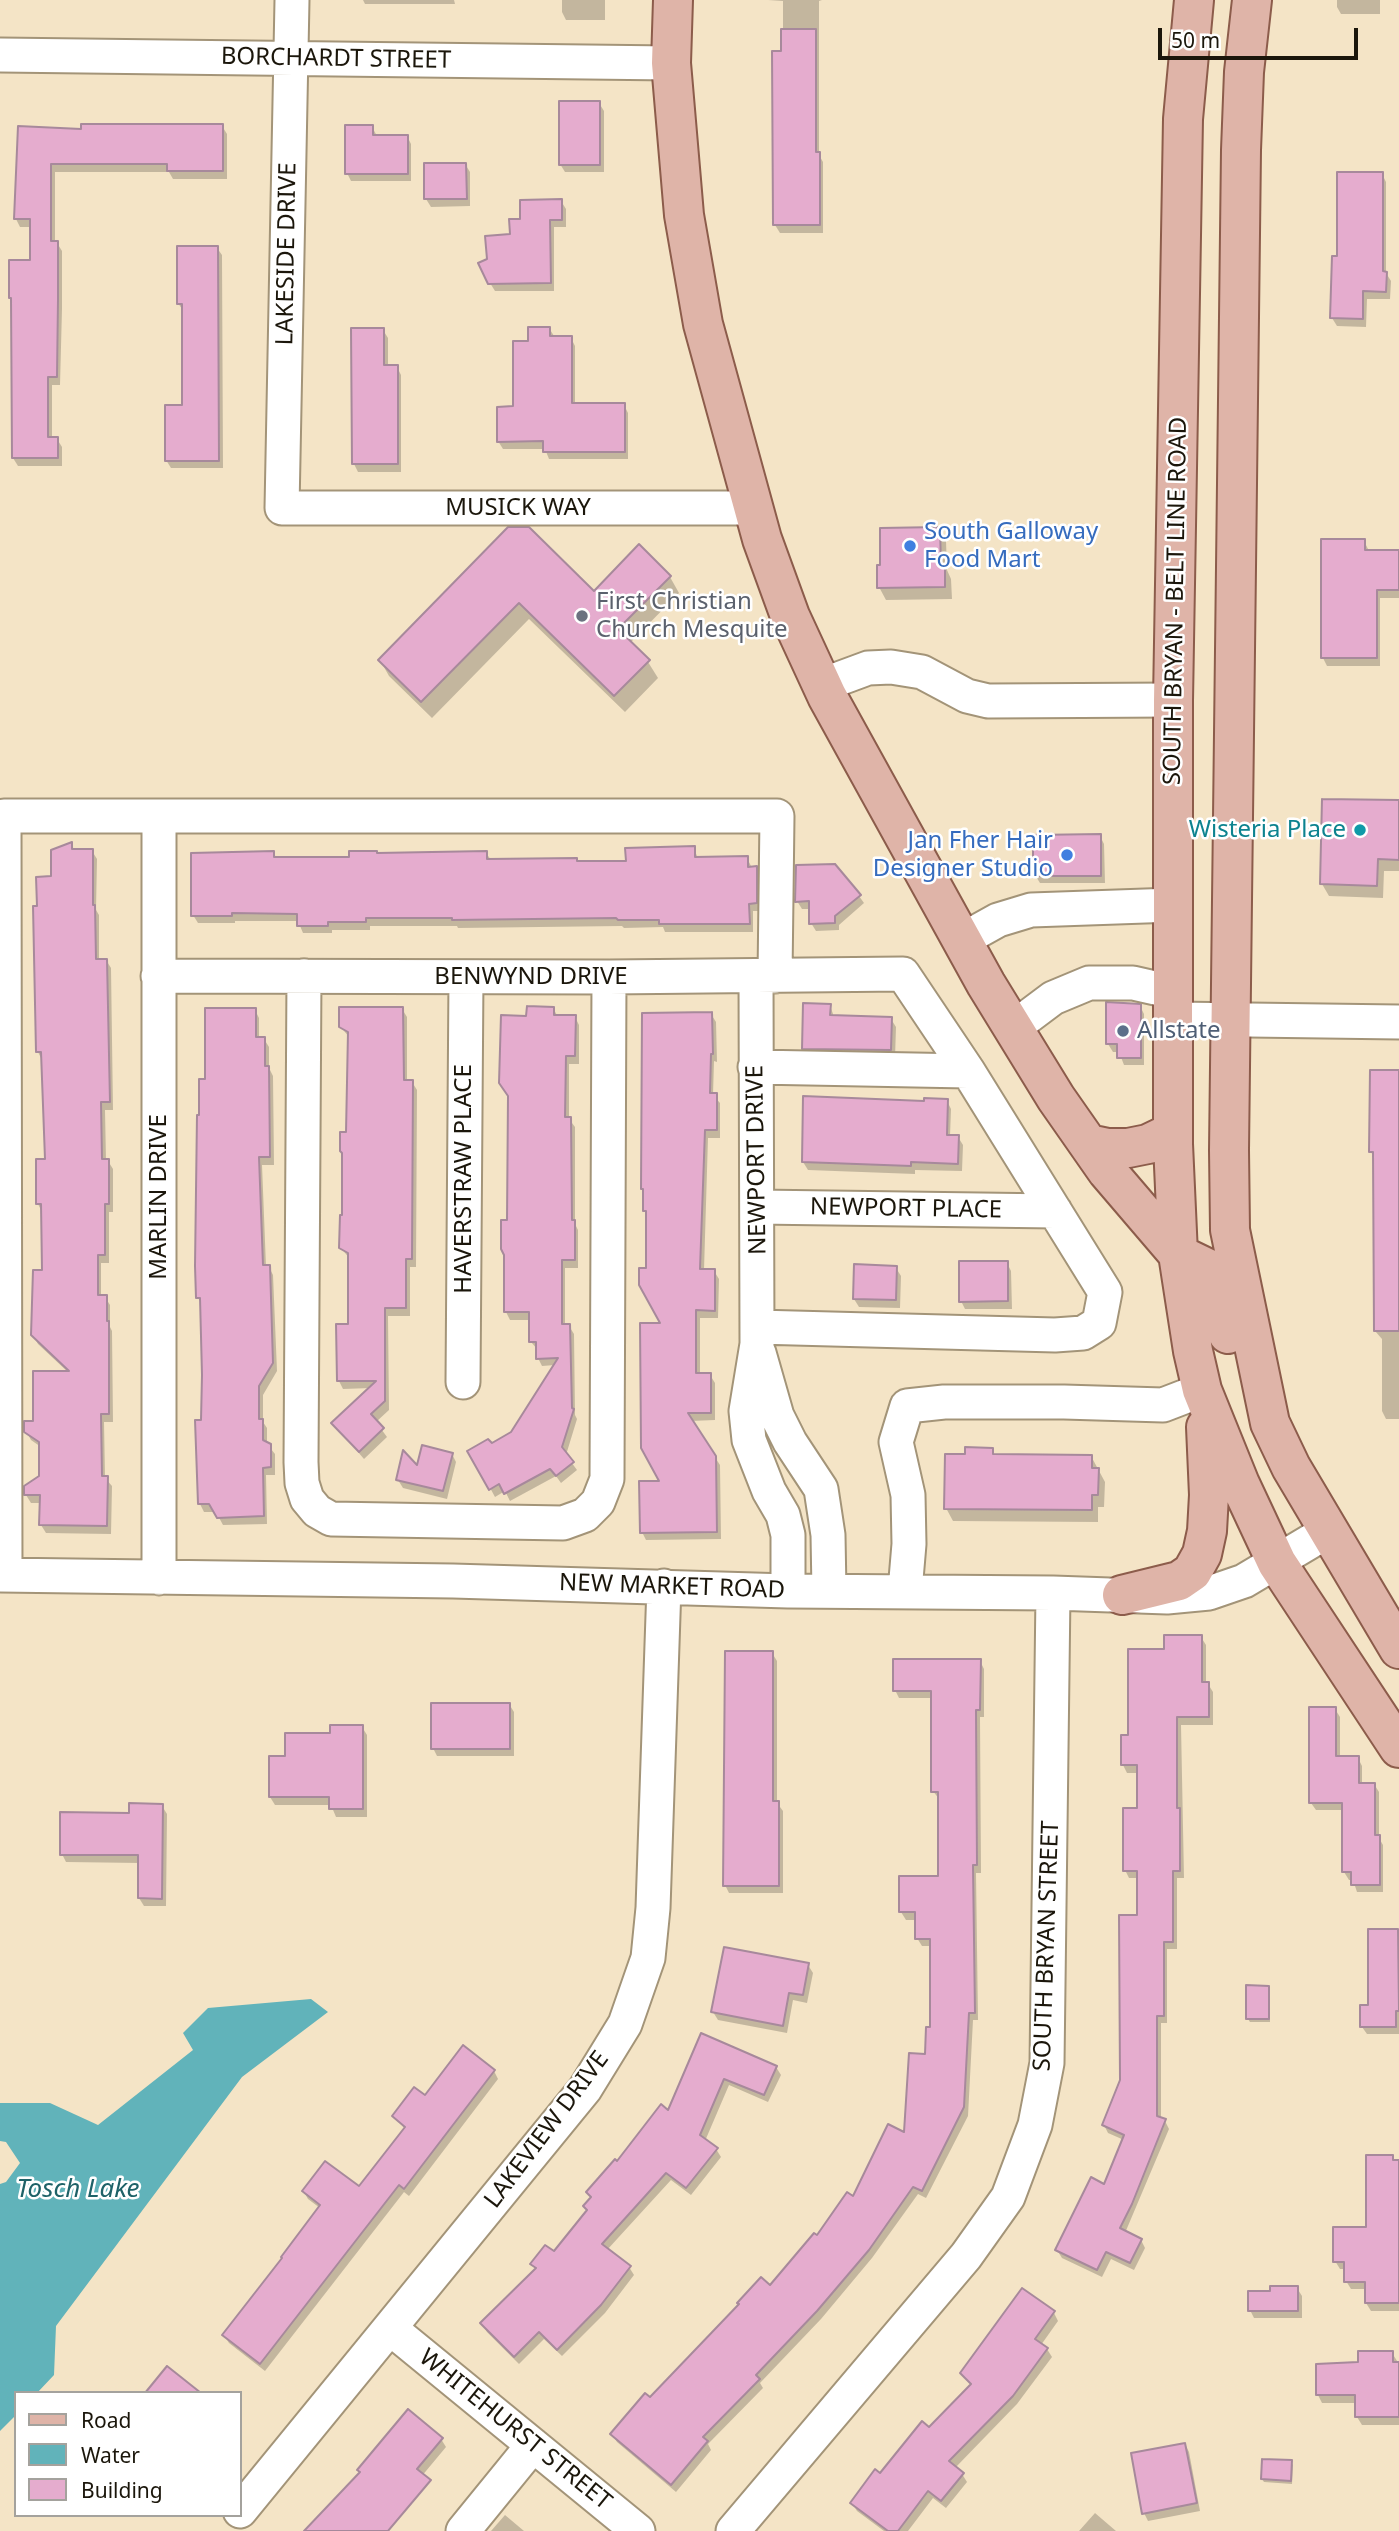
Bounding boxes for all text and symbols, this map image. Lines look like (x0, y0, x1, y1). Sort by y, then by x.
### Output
scale bar (1161, 14, 1360, 58)
text: 50 m (1171, 26, 1220, 54)
street label: BORCHARDT STREET (221, 43, 451, 75)
street label: LAKESIDE DRIVE (271, 162, 303, 346)
street label: SOUTH BRYAN - BELT LINE ROAD (1158, 417, 1194, 785)
street label: MUSICK WAY (445, 494, 591, 522)
place label: South Galloway Food Mart (924, 518, 1098, 574)
marker: South Galloway Food Mart (902, 538, 918, 554)
place label: First Christian Church Mesquite (596, 588, 788, 644)
marker: First Christian Church Mesquite (574, 608, 590, 624)
place label: Wisteria Place (1189, 816, 1346, 844)
marker: Wisteria Place (1352, 822, 1368, 838)
place label: Jan Fher Hair Designer Studio (873, 827, 1053, 883)
marker: Jan Fher Hair Designer Studio (1059, 847, 1075, 863)
street label: BENWYND DRIVE (434, 963, 628, 991)
place label: Allstate (1137, 1017, 1221, 1045)
marker: Allstate (1115, 1023, 1131, 1039)
street label: HAVERSTRAW PLACE (450, 1064, 478, 1294)
street label: NEWPORT DRIVE (741, 1065, 773, 1255)
street label: MARLIN DRIVE (145, 1114, 173, 1280)
street label: NEWPORT PLACE (810, 1193, 1002, 1225)
street label: NEW MARKET ROAD (559, 1569, 785, 1605)
street label: SOUTH BRYAN STREET (1028, 1820, 1066, 2072)
street label: LAKEVIEW DRIVE (479, 2046, 615, 2214)
water label: Tosch Lake (16, 2174, 140, 2206)
street label: WHITEHURST STREET (413, 2343, 617, 2517)
legend (14, 2391, 242, 2517)
text: Road (81, 2406, 131, 2434)
text: Water (81, 2441, 140, 2469)
text: Building (81, 2476, 163, 2504)

